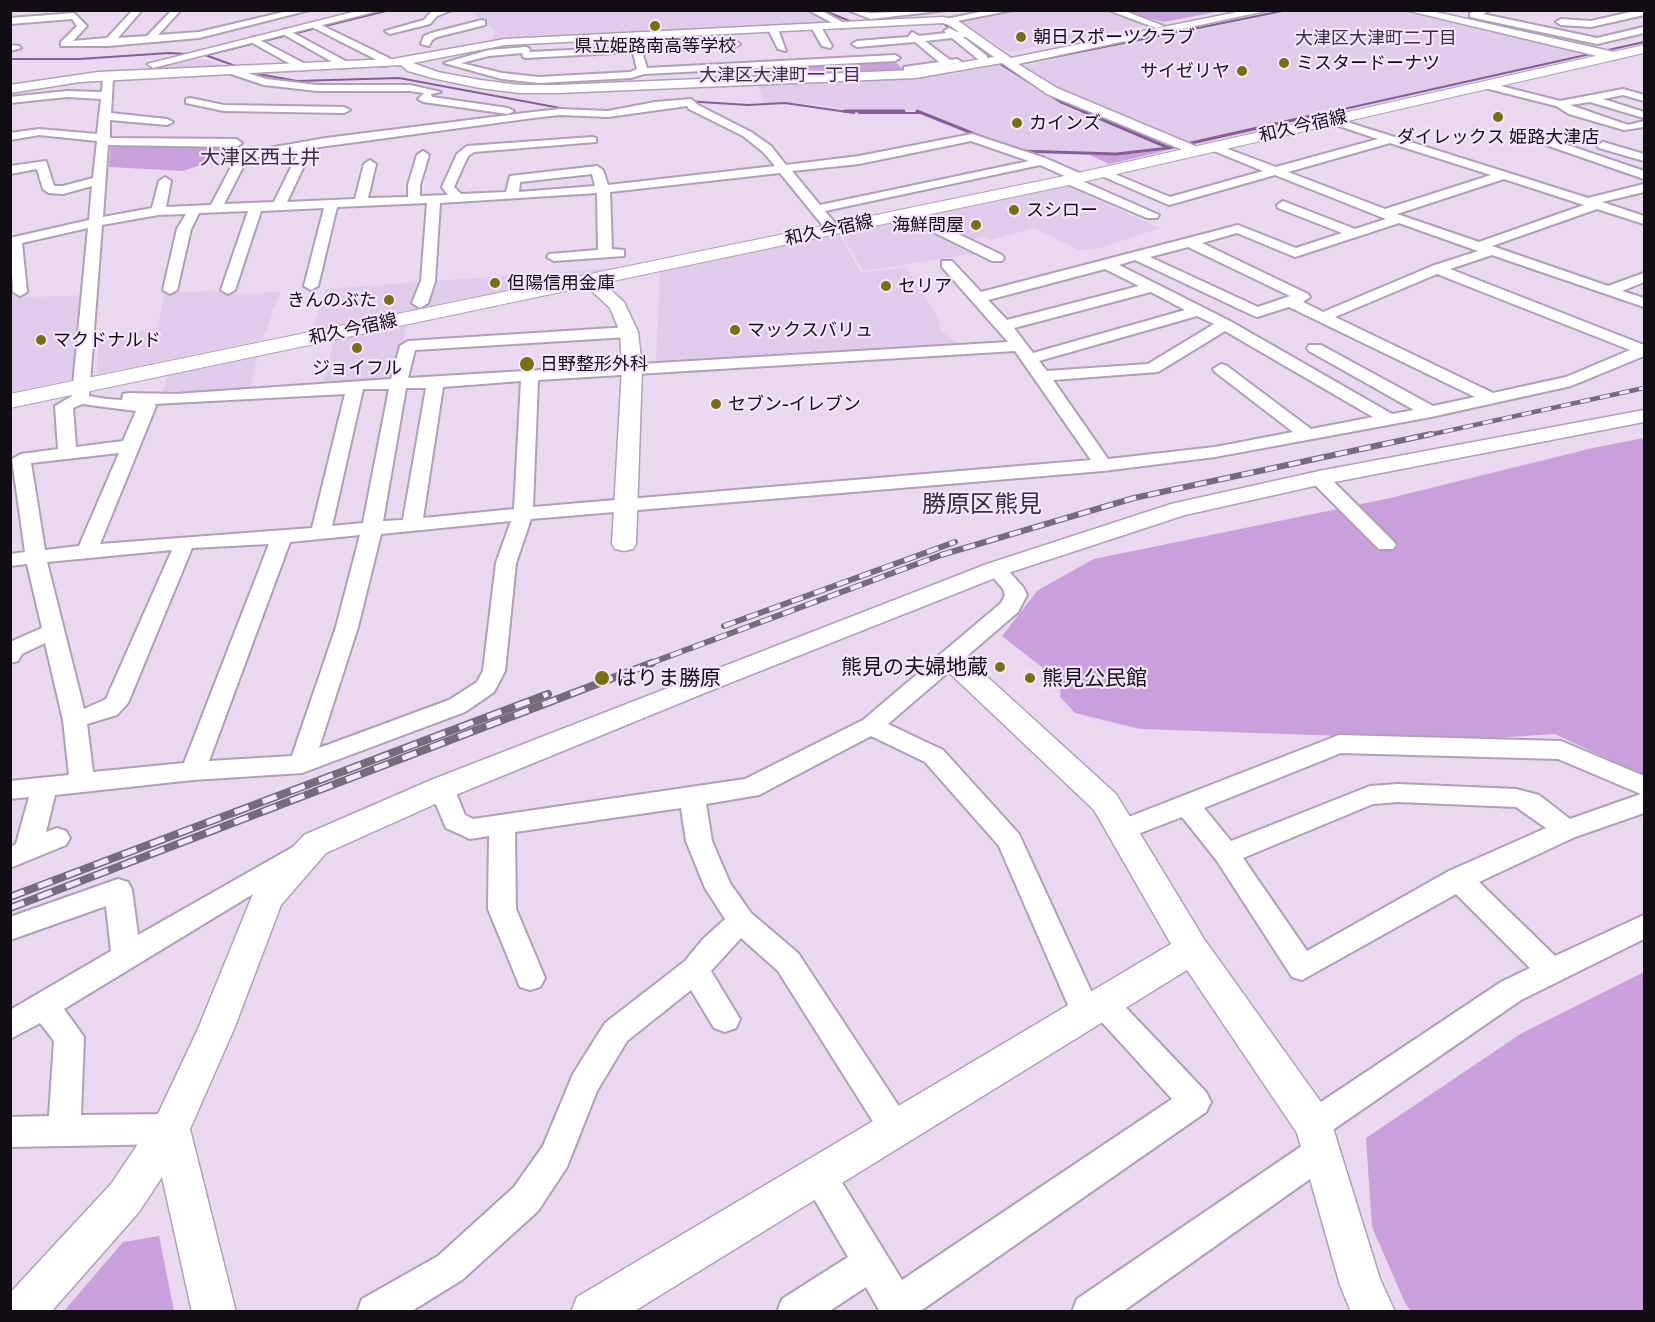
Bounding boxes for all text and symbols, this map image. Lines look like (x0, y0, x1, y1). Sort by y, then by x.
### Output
marker: 県立姫路南高等学校 (648, 19, 662, 33)
place label: 朝日スポーツクラブ (1033, 26, 1195, 48)
district label: 大津区大津町二丁目 (1295, 27, 1457, 49)
marker: 朝日スポーツクラブ (1014, 30, 1028, 44)
place label: 県立姫路南高等学校 (574, 35, 736, 57)
place label: ミスタードーナツ (1296, 52, 1440, 74)
marker: ミスタードーナツ (1277, 56, 1291, 70)
place label: サイゼリヤ (1140, 60, 1230, 82)
district label: 大津区大津町一丁目 (699, 64, 861, 86)
marker: サイゼリヤ (1235, 64, 1249, 78)
street label: 和久今宿線 (1257, 105, 1349, 147)
marker: ダイレックス 姫路大津店 (1491, 110, 1505, 124)
place label: カインズ (1029, 112, 1101, 134)
marker: カインズ (1010, 116, 1024, 130)
place label: ダイレックス 姫路大津店 (1397, 126, 1599, 148)
district label: 大津区西土井 (200, 146, 320, 170)
place label: スシロー (1026, 199, 1098, 221)
marker: スシロー (1007, 203, 1021, 217)
street label: 和久今宿線 (783, 210, 875, 250)
place label: 海鮮問屋 (892, 214, 964, 236)
marker: 海鮮問屋 (969, 218, 983, 232)
place label: 但陽信用金庫 (507, 272, 615, 294)
place label: セリア (898, 275, 952, 297)
marker: 但陽信用金庫 (488, 276, 502, 290)
marker: セリア (879, 279, 893, 293)
place label: きんのぶた (287, 289, 377, 311)
marker: きんのぶた (382, 293, 396, 307)
street label: 和久今宿線 (307, 309, 399, 349)
place label: マックスバリュ (747, 319, 873, 341)
marker: マックスバリュ (728, 323, 742, 337)
place label: マクドナルド (53, 329, 161, 351)
marker: マクドナルド (34, 333, 48, 347)
marker: ジョイフル (350, 341, 364, 355)
place label: 日野整形外科 (540, 353, 648, 375)
marker: 日野整形外科 (518, 355, 536, 373)
place label: ジョイフル (312, 357, 402, 379)
place label: セブン-イレブン (728, 393, 861, 415)
marker: セブン-イレブン (709, 397, 723, 411)
district label: 勝原区熊見 (922, 490, 1042, 518)
place label: 熊見の夫婦地蔵 (841, 654, 988, 680)
marker: 熊見の夫婦地蔵 (993, 660, 1007, 674)
place label: はりま勝原 (616, 665, 721, 691)
place label: 熊見公民館 (1042, 665, 1147, 691)
marker: はりま勝原 (593, 669, 611, 687)
marker: 熊見公民館 (1023, 671, 1037, 685)

